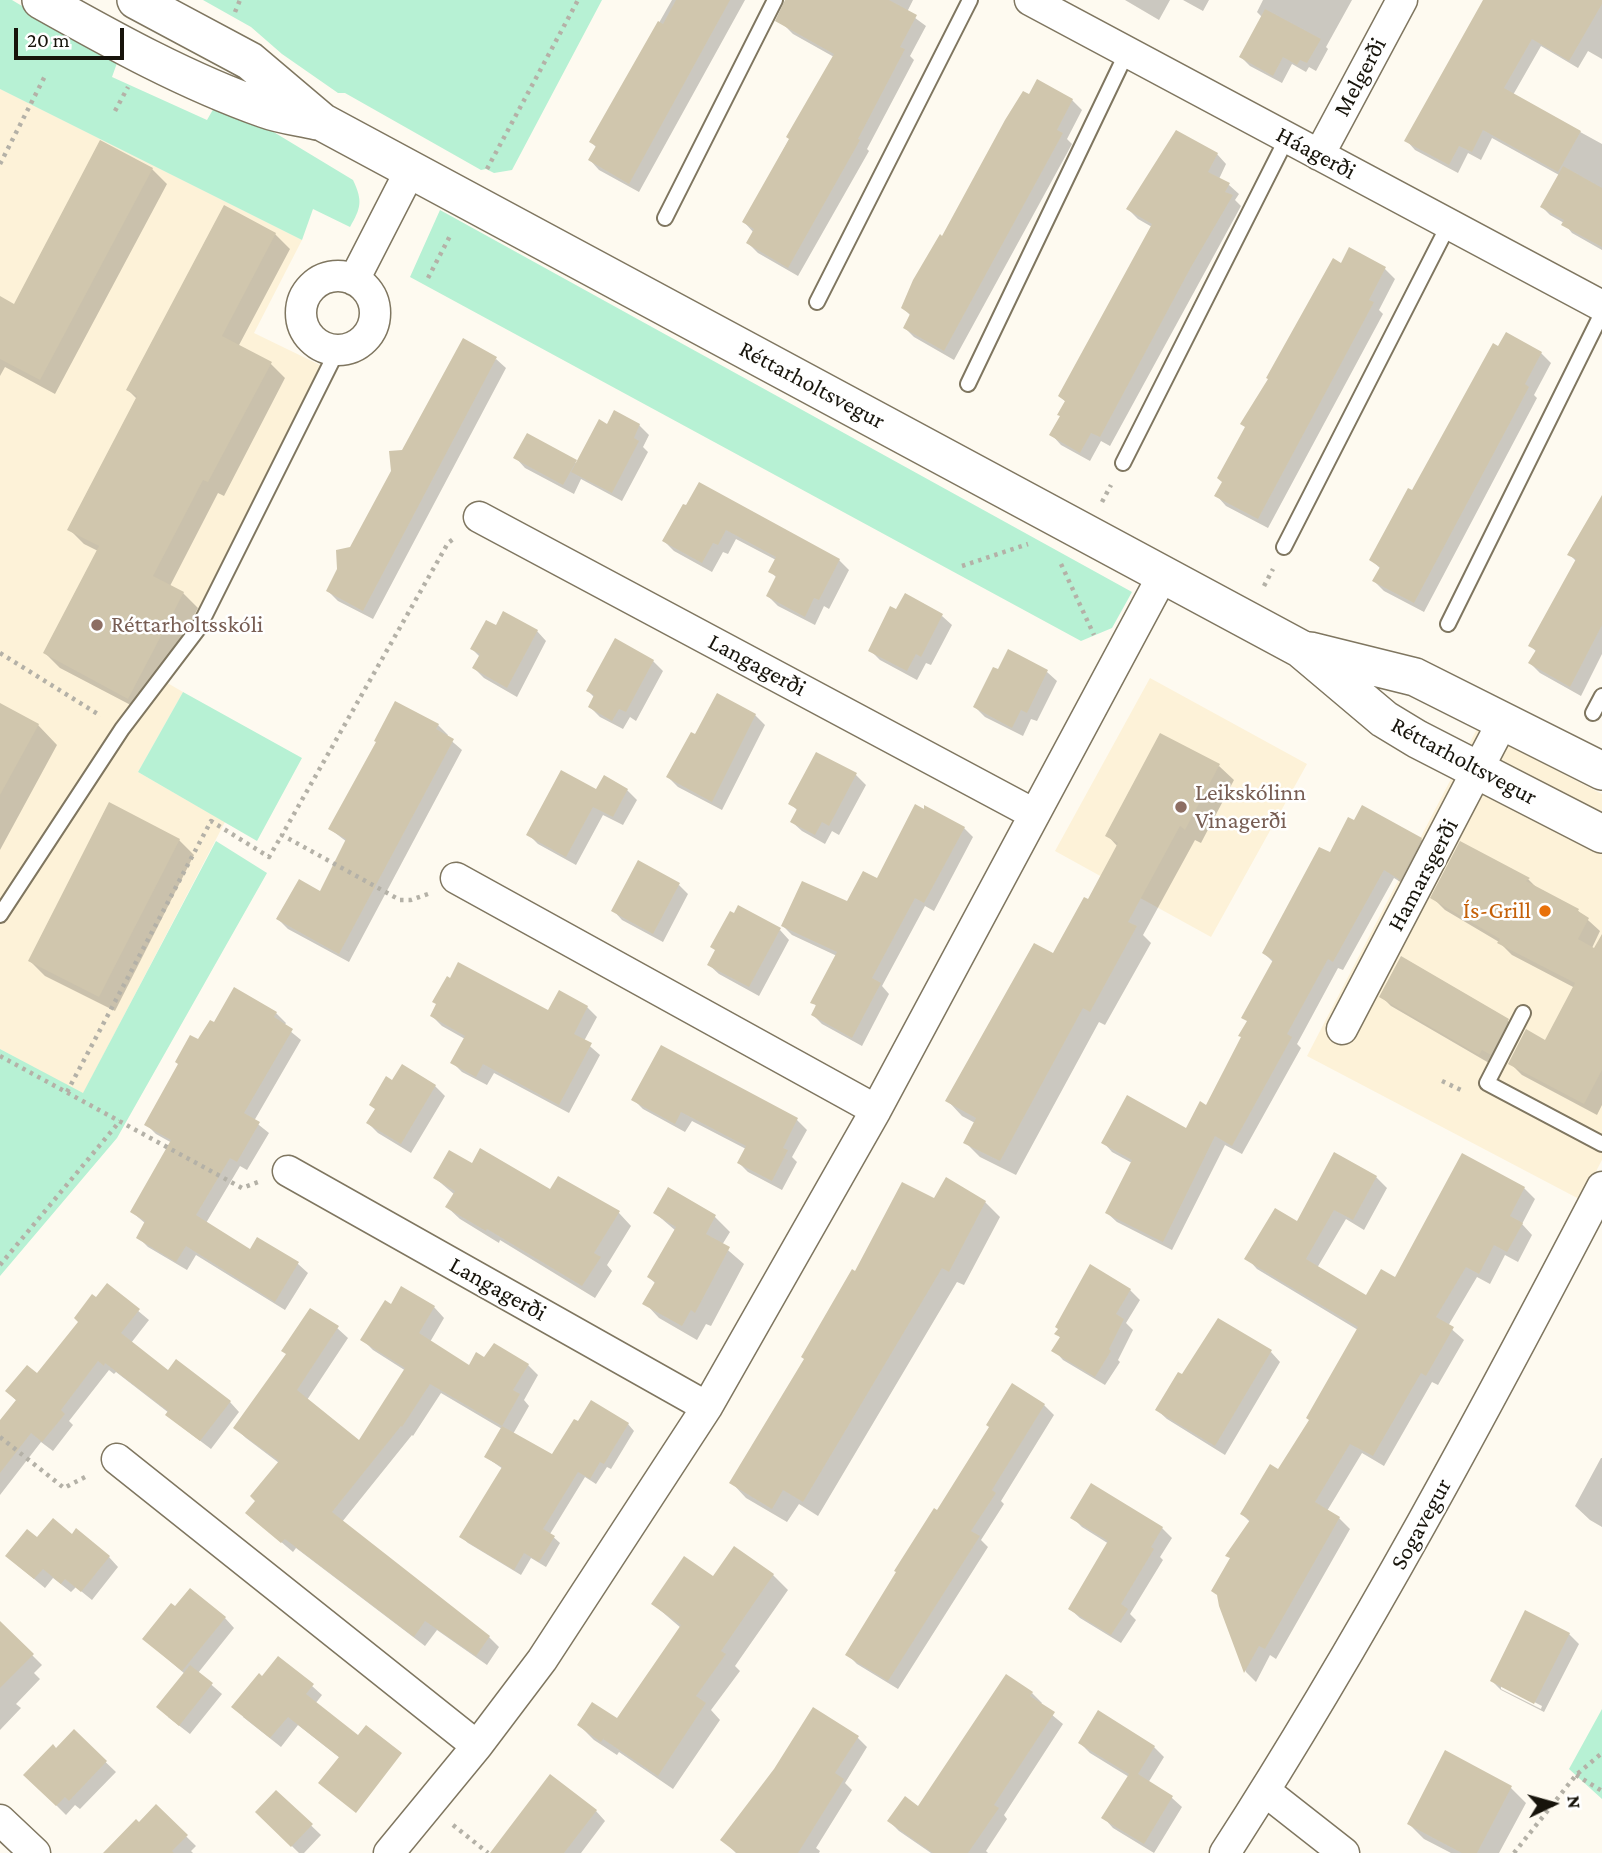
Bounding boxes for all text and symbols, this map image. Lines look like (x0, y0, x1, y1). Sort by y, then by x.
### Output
scale bar (18, 14, 128, 58)
text: 20 m (27, 28, 70, 52)
street label: Melgerði (1327, 33, 1393, 121)
street label: Háagerði (1271, 120, 1361, 186)
street label: Réttarholtsvegur (734, 334, 890, 436)
place label: Réttarholtsskóli (111, 611, 263, 639)
marker: Réttarholtsskóli (89, 617, 105, 633)
street label: Langagerði (703, 627, 811, 703)
street label: Réttarholtsvegur (1386, 710, 1542, 812)
place label: Leikskólinn Vinagerði (1195, 779, 1306, 835)
marker: Leikskólinn Vinagerði (1173, 799, 1189, 815)
street label: Hamarsgerði (1381, 814, 1465, 936)
place label: Ís-Grill (1463, 897, 1531, 925)
marker: Ís-Grill (1537, 903, 1553, 919)
street label: Langagerði (444, 1251, 552, 1327)
street label: Sogavegur (1384, 1473, 1458, 1575)
north arrow (1518, 1769, 1588, 1839)
text: N (1563, 1795, 1585, 1809)

